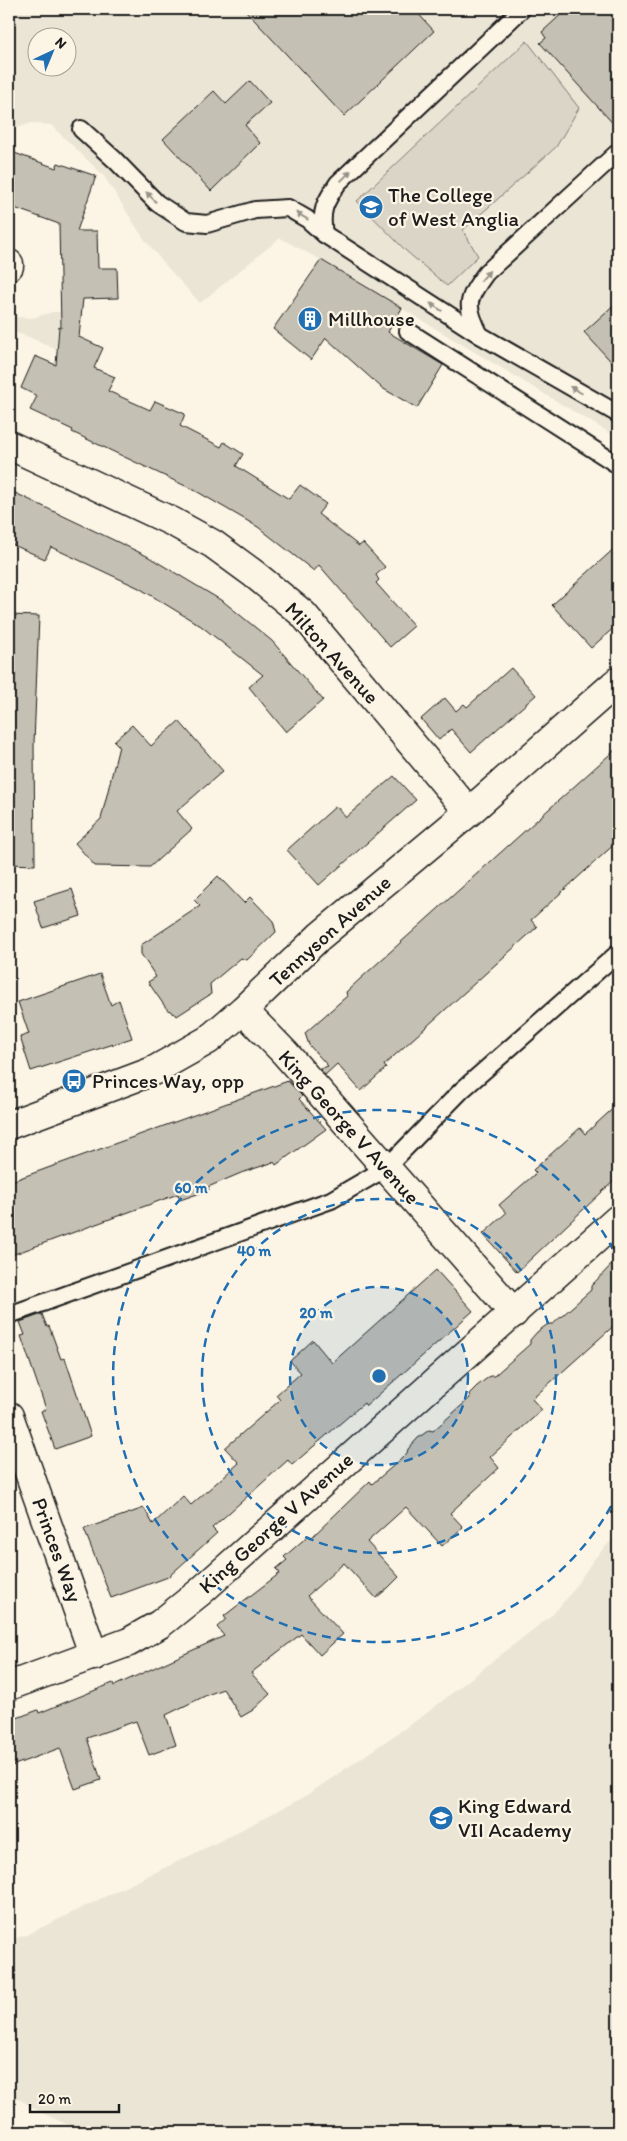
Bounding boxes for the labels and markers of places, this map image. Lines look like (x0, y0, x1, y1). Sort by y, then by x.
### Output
place label: The College of West Anglia (388, 182, 519, 231)
school or university icon: The College of West Anglia (358, 194, 384, 220)
building icon: Millhouse (297, 306, 323, 332)
place label: Millhouse (328, 306, 415, 331)
bus stop icon: Princes Way, opp (61, 1068, 87, 1094)
place label: Princes Way, opp (92, 1068, 244, 1093)
centre of rings (370, 1367, 388, 1385)
place label: King Edward VII Academy (458, 1793, 572, 1842)
school or university icon: King Edward VII Academy (428, 1805, 454, 1831)

